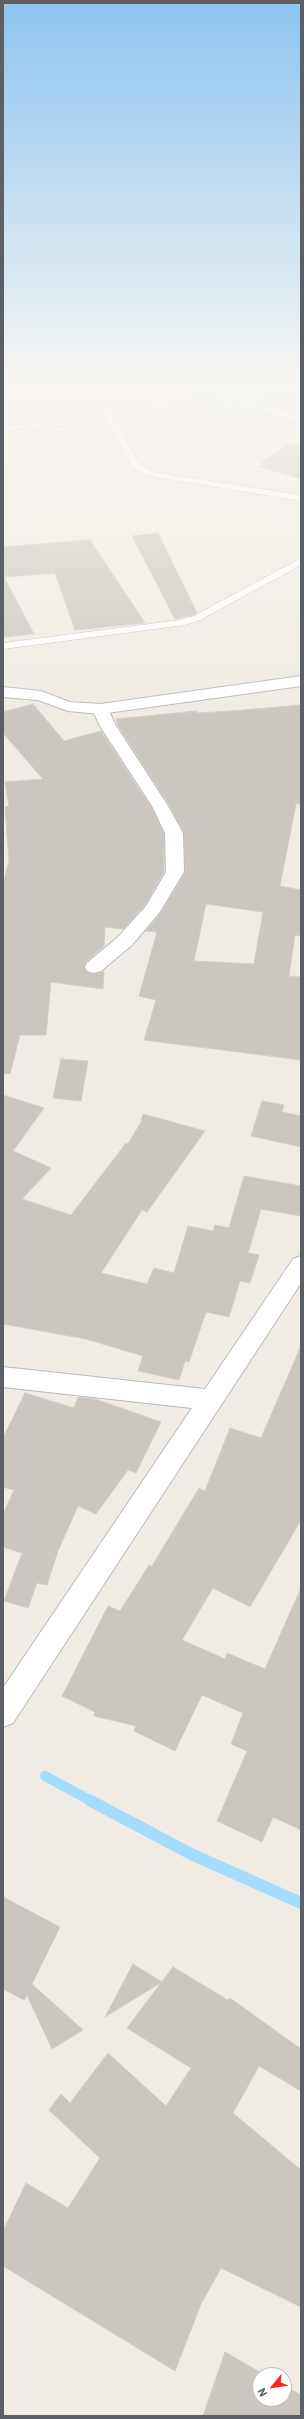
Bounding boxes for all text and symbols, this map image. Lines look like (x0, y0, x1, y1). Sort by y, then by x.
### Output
north arrow (252, 2367, 292, 2407)
text: N (254, 2385, 270, 2399)

